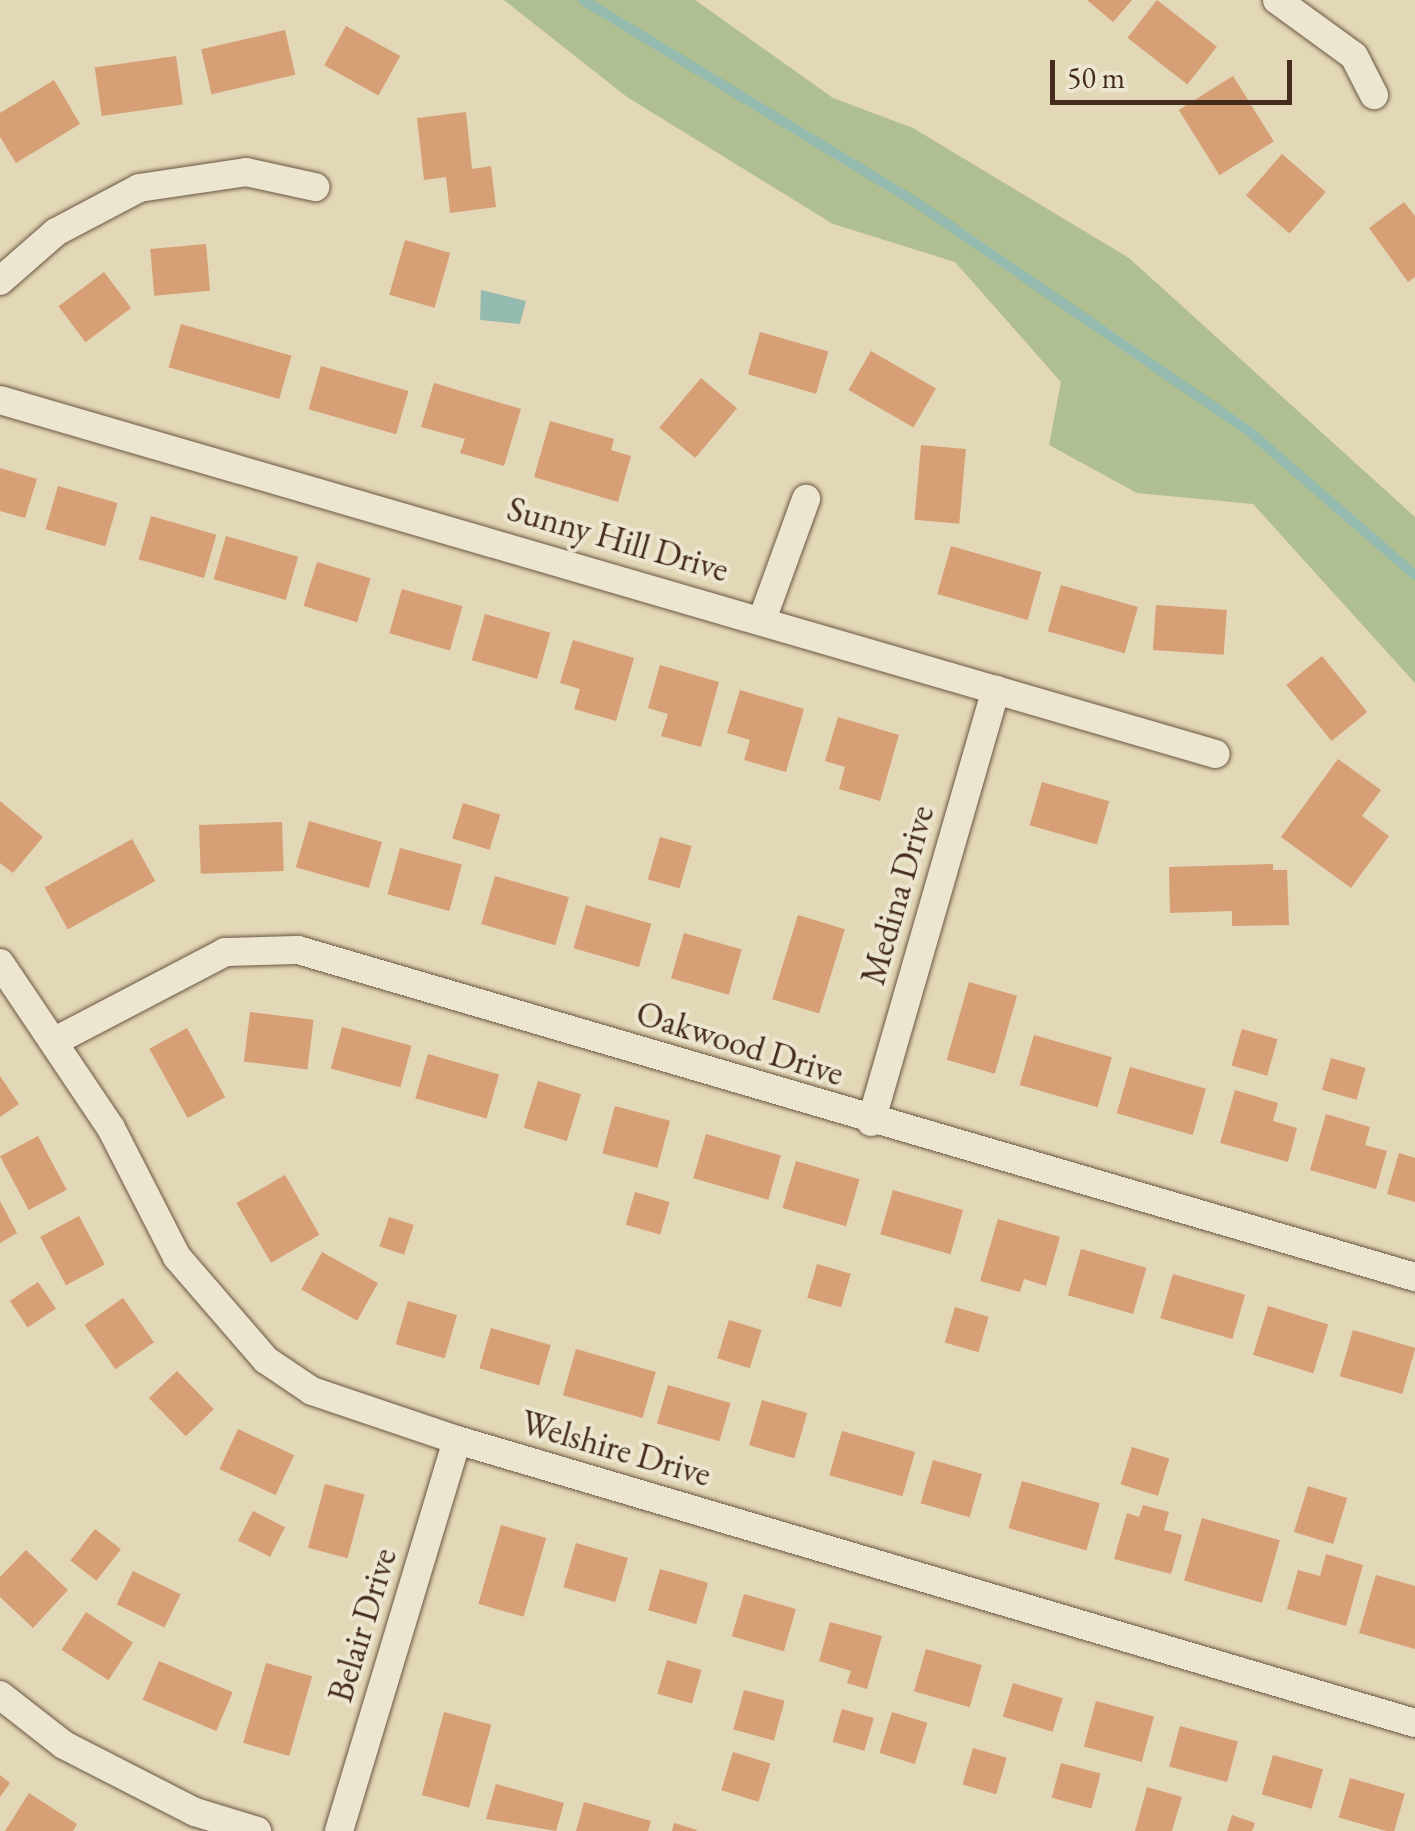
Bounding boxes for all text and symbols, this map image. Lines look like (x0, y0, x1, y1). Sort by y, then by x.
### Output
scale bar (1055, 40, 1298, 102)
text: 50 m (1067, 58, 1125, 97)
street label: Sunny Hill Drive (503, 487, 733, 591)
street label: Medina Drive (851, 800, 943, 990)
street label: Oakwood Drive (631, 992, 849, 1094)
street label: Welshire Drive (516, 1401, 716, 1495)
street label: Belair Drive (319, 1543, 405, 1707)

